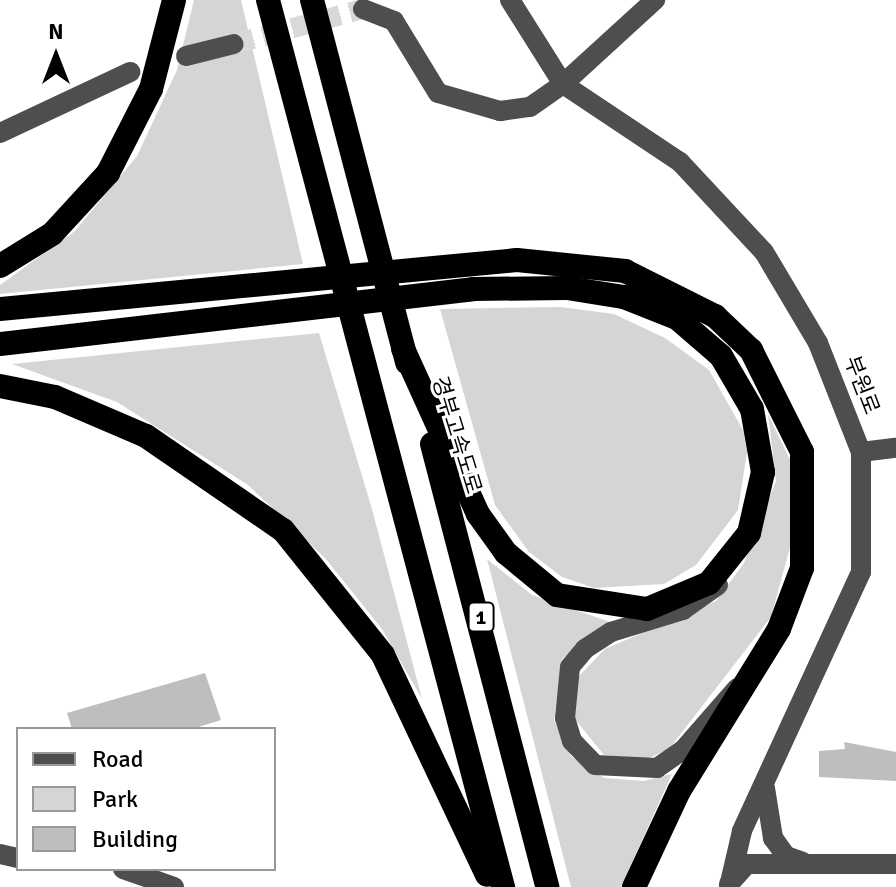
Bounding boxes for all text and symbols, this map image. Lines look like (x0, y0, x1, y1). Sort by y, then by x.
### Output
north arrow (16, 16, 96, 96)
text: N (48, 18, 64, 45)
street label: 부원로 (839, 352, 885, 418)
street label: 경부고속도로 (427, 373, 487, 497)
road number: 1 (467, 601, 495, 633)
legend (16, 727, 276, 871)
text: Road (92, 744, 143, 774)
text: Park (92, 784, 138, 814)
text: Building (92, 824, 178, 854)

